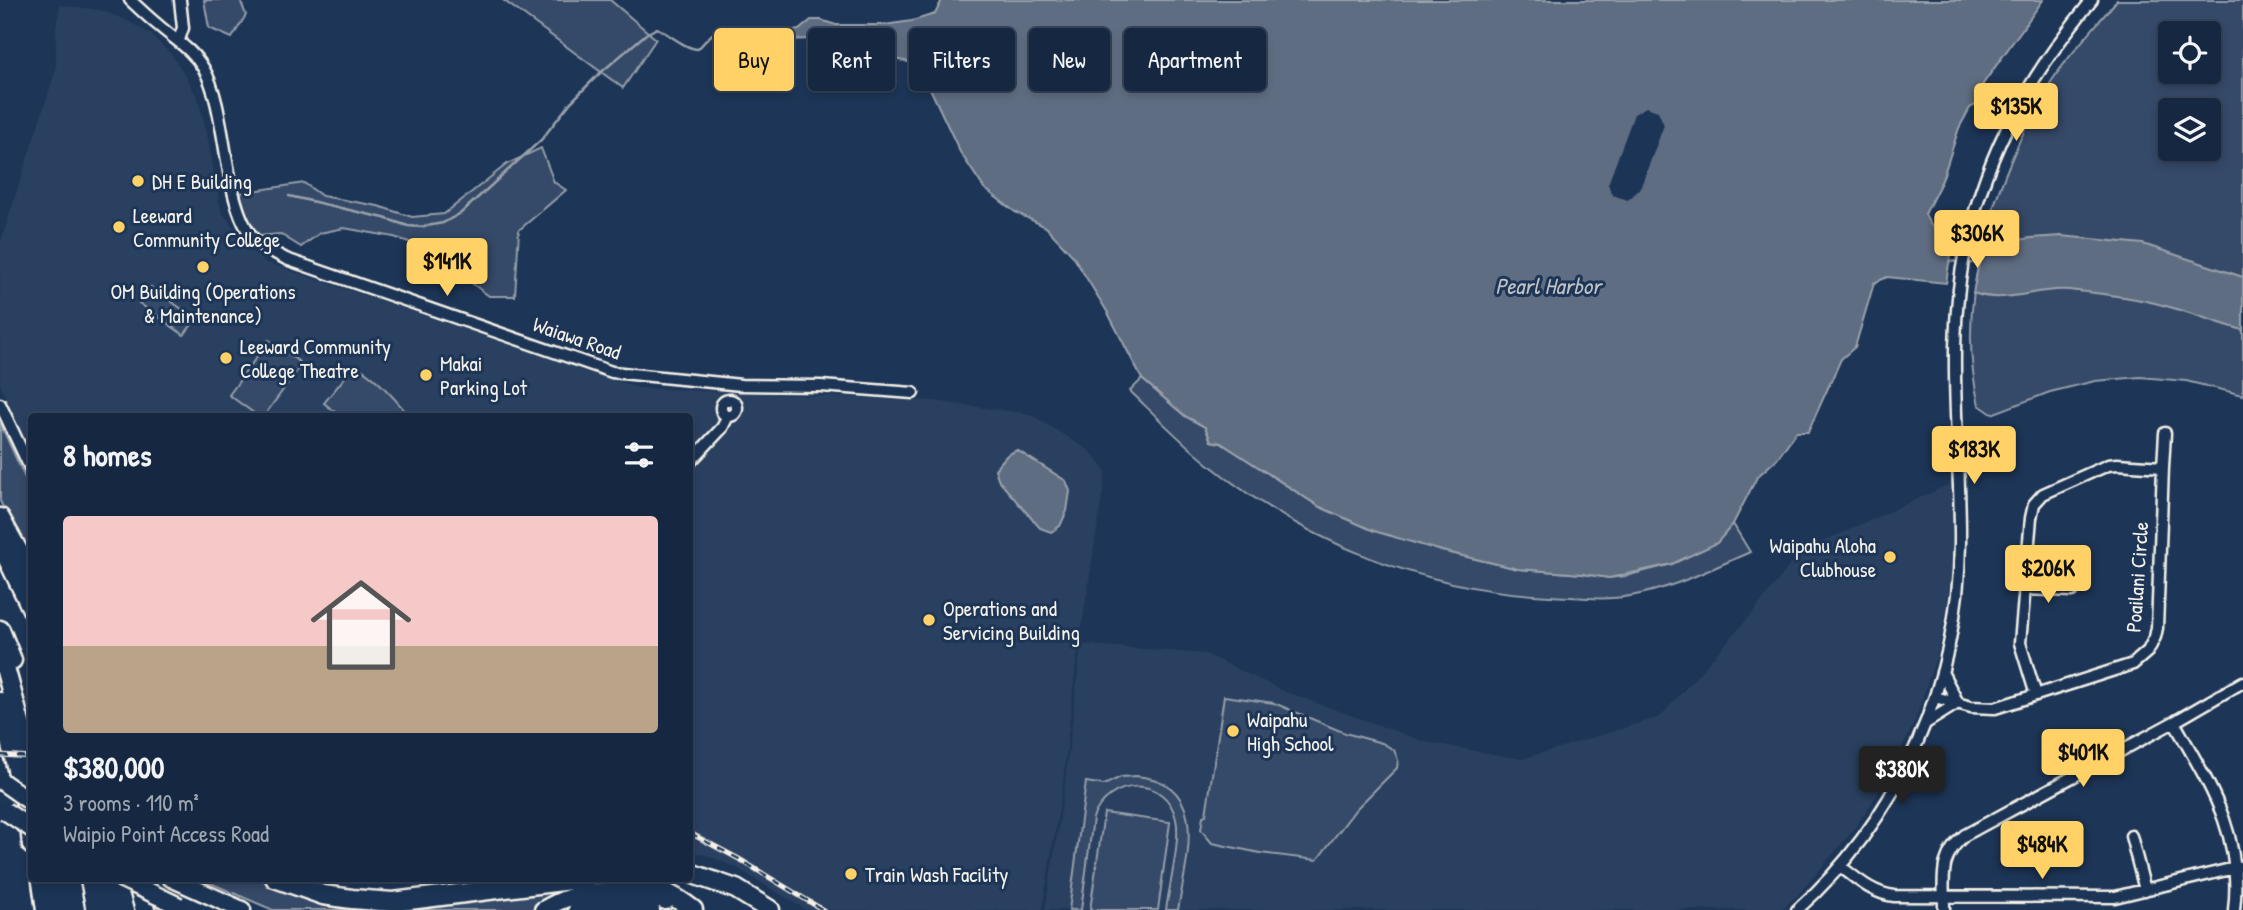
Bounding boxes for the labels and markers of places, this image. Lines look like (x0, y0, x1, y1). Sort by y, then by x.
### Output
pin: $135K (1967, 83, 2065, 143)
place label: DH E Building (152, 167, 252, 196)
marker: DH E Building (130, 173, 146, 189)
place label: Leeward Community College (133, 201, 280, 254)
pin: $306K (1928, 210, 2026, 270)
marker: Leeward Community College (111, 219, 127, 235)
pin: $141K (398, 238, 496, 298)
marker: OM Building (Operations & Maintenance) (195, 259, 211, 275)
place label: OM Building (Operations & Maintenance) (110, 277, 296, 330)
place label: Leeward Community College Theatre (240, 332, 391, 385)
place label: Makai Parking Lot (440, 349, 528, 402)
marker: Leeward Community College Theatre (218, 350, 234, 366)
marker: Makai Parking Lot (418, 367, 434, 383)
pin: $183K (1925, 426, 2023, 486)
place label: Waipahu Aloha Clubhouse (1770, 531, 1876, 584)
pin: $206K (1999, 546, 2097, 605)
marker: Waipahu Aloha Clubhouse (1882, 549, 1898, 565)
place label: Operations and Servicing Building (943, 594, 1080, 647)
marker: Operations and Servicing Building (921, 612, 937, 628)
place label: Waipahu High School (1247, 705, 1334, 758)
marker: Waipahu High School (1225, 723, 1241, 739)
pin: $401K (2034, 730, 2132, 789)
pin: $380K (1853, 746, 1951, 806)
pin: $484K (1993, 822, 2091, 881)
place label: Train Wash Facility (865, 860, 1009, 889)
marker: Train Wash Facility (843, 866, 859, 882)

